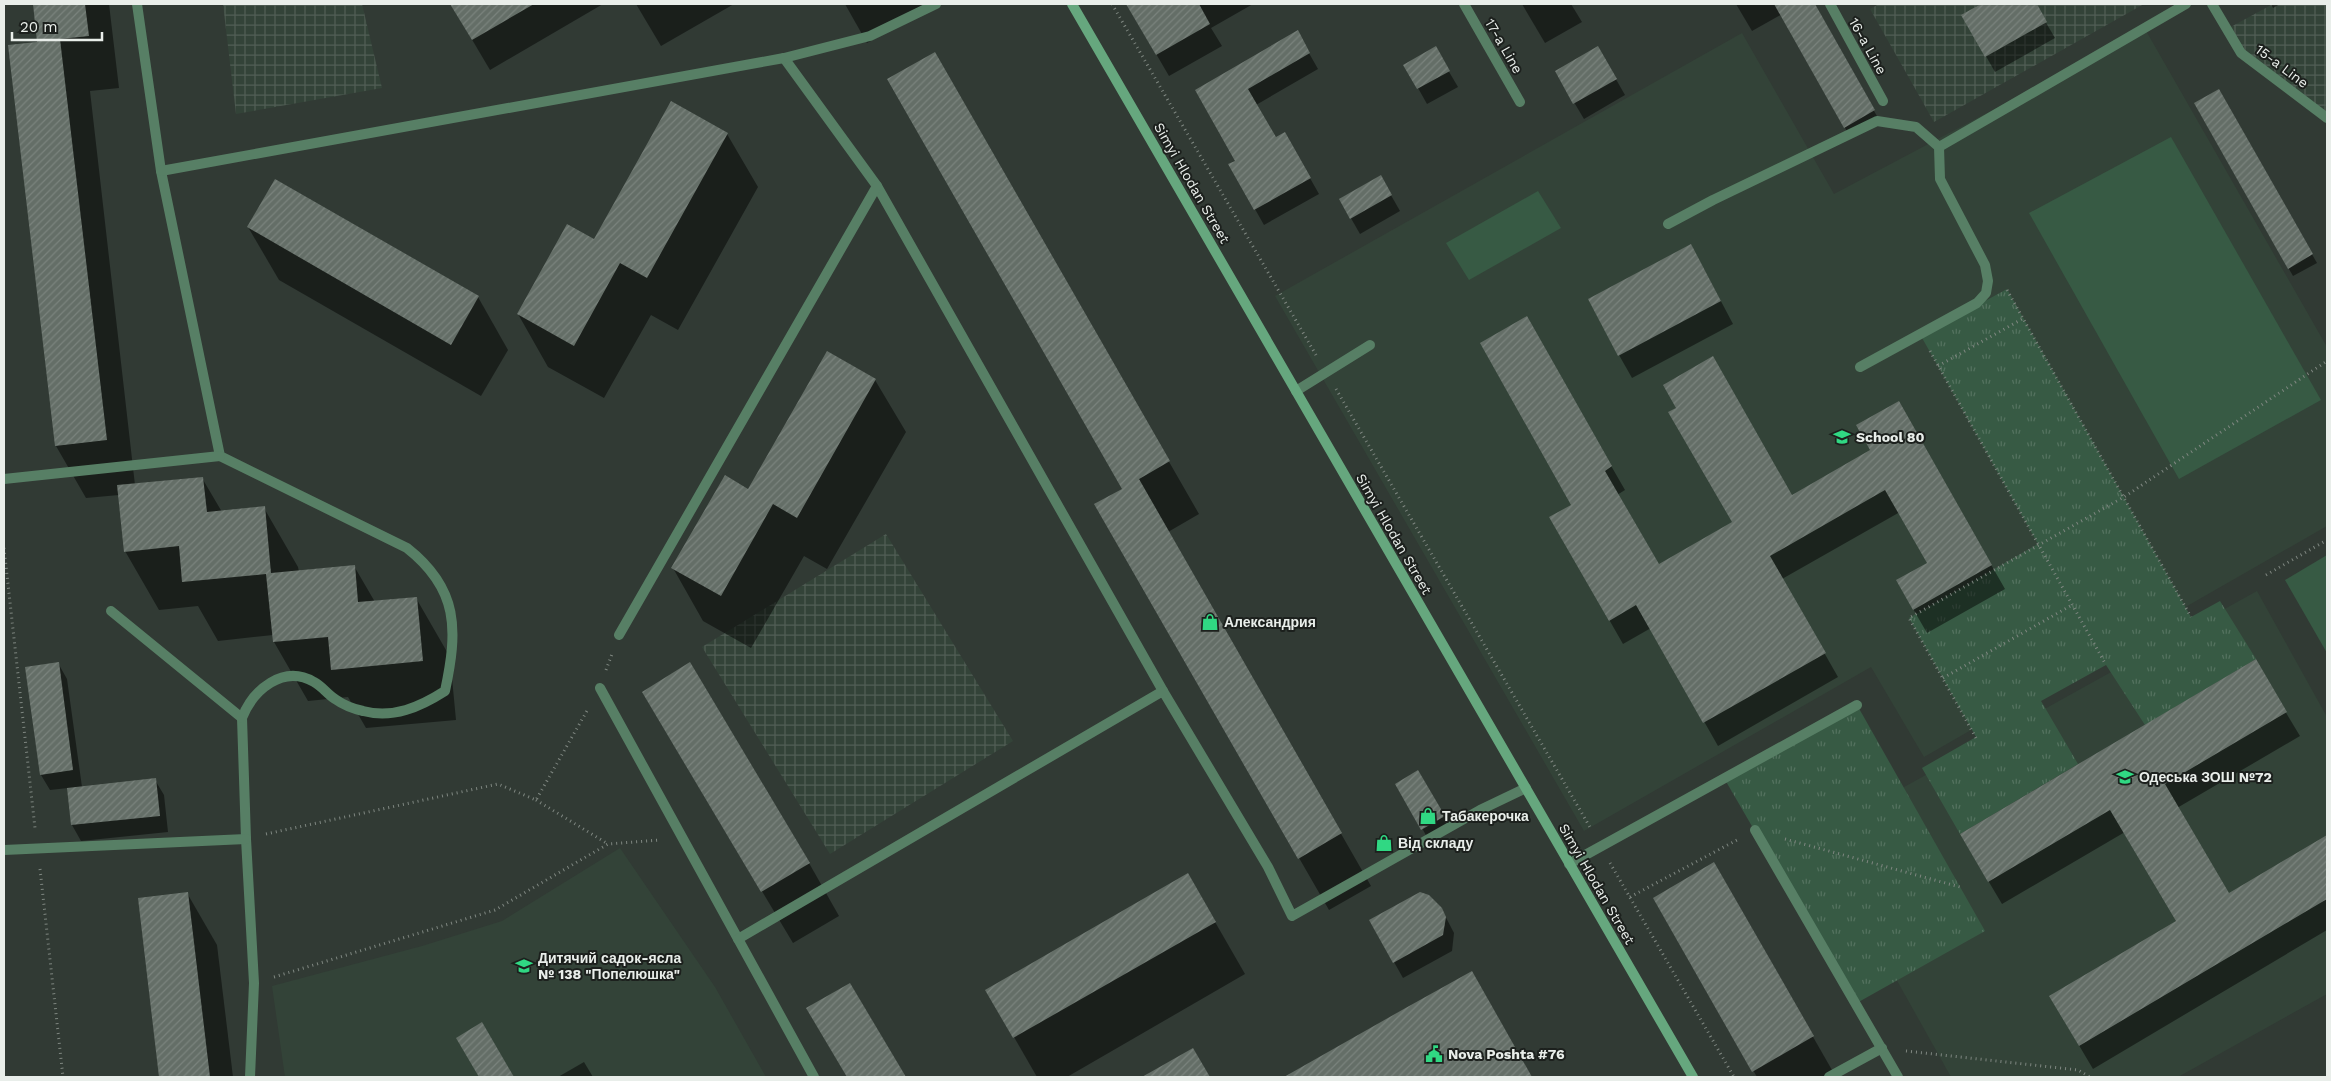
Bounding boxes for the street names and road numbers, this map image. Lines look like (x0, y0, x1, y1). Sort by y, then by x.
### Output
street label: 16-a Line (1846, 15, 1890, 77)
street label: 17-a Line (1482, 16, 1526, 76)
street label: 15-a Line (2252, 41, 2312, 91)
street label: Simyi Hlodan Street (1151, 120, 1233, 246)
street label: Simyi Hlodan Street (1353, 471, 1435, 597)
street label: Simyi Hlodan Street (1556, 821, 1638, 947)

